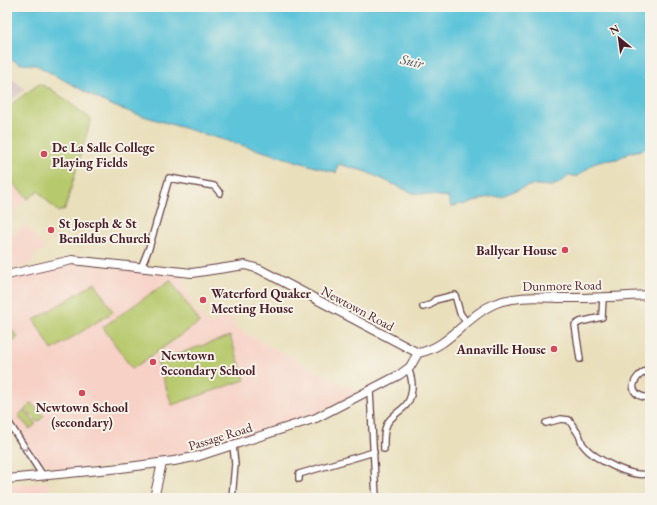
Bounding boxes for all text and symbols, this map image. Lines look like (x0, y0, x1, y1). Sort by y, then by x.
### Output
north arrow (599, 18, 639, 58)
text: N (607, 21, 622, 38)
water label: Suir (398, 50, 426, 72)
place label: De La Salle College Playing Fields (52, 139, 155, 171)
marker: De La Salle College Playing Fields (39, 149, 49, 159)
place label: St Joseph & St Benildus Church (59, 215, 151, 247)
marker: St Joseph & St Benildus Church (46, 225, 56, 235)
place label: Ballycar House (476, 242, 558, 259)
marker: Ballycar House (560, 245, 570, 255)
street label: Dunmore Road (522, 276, 602, 295)
street label: Newtown Road (318, 282, 398, 335)
place label: Waterford Quaker Meeting House (211, 285, 312, 317)
marker: Waterford Quaker Meeting House (198, 295, 208, 305)
place label: Annaville House (456, 341, 547, 358)
marker: Annaville House (549, 344, 559, 354)
place label: Newtown Secondary School (161, 347, 256, 379)
marker: Newtown Secondary School (148, 357, 158, 367)
marker: Newtown School (secondary) (77, 388, 87, 398)
place label: Newtown School (secondary) (36, 399, 128, 431)
street label: Passage Road (186, 419, 255, 454)
one-way arrow (20, 444, 28, 451)

